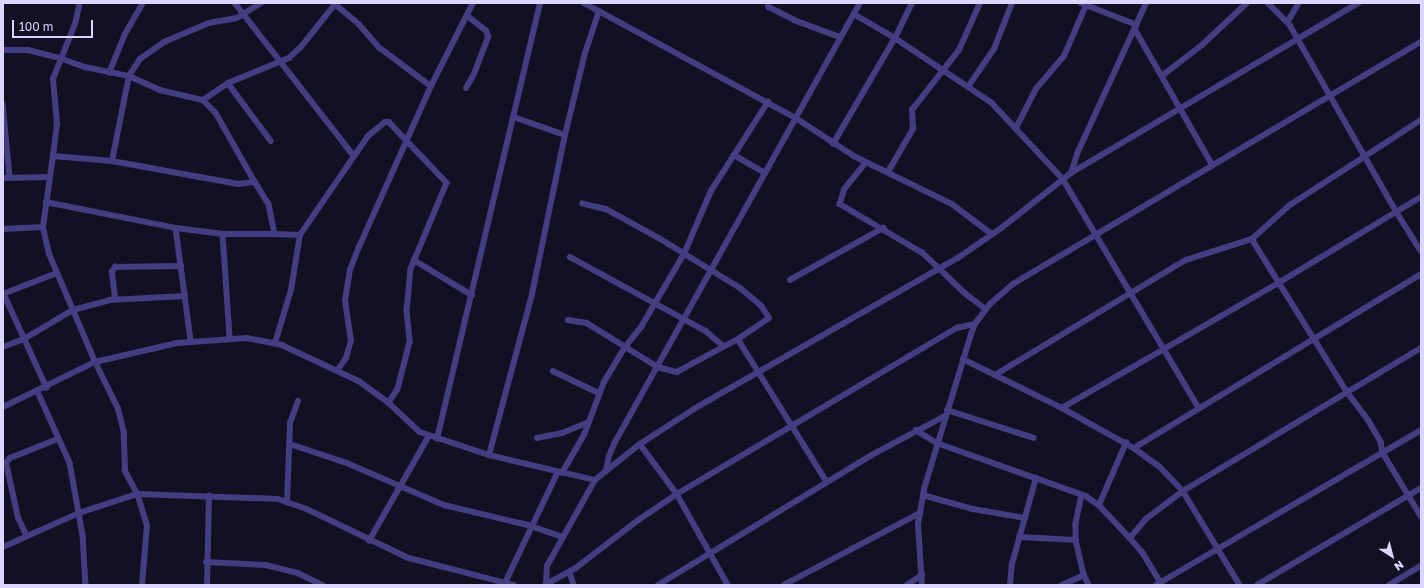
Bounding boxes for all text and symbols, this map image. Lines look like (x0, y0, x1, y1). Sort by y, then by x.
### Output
scale bar (14, 12, 95, 38)
text: 100 m (19, 19, 53, 34)
north arrow (1372, 536, 1412, 576)
text: N (1392, 558, 1407, 574)

